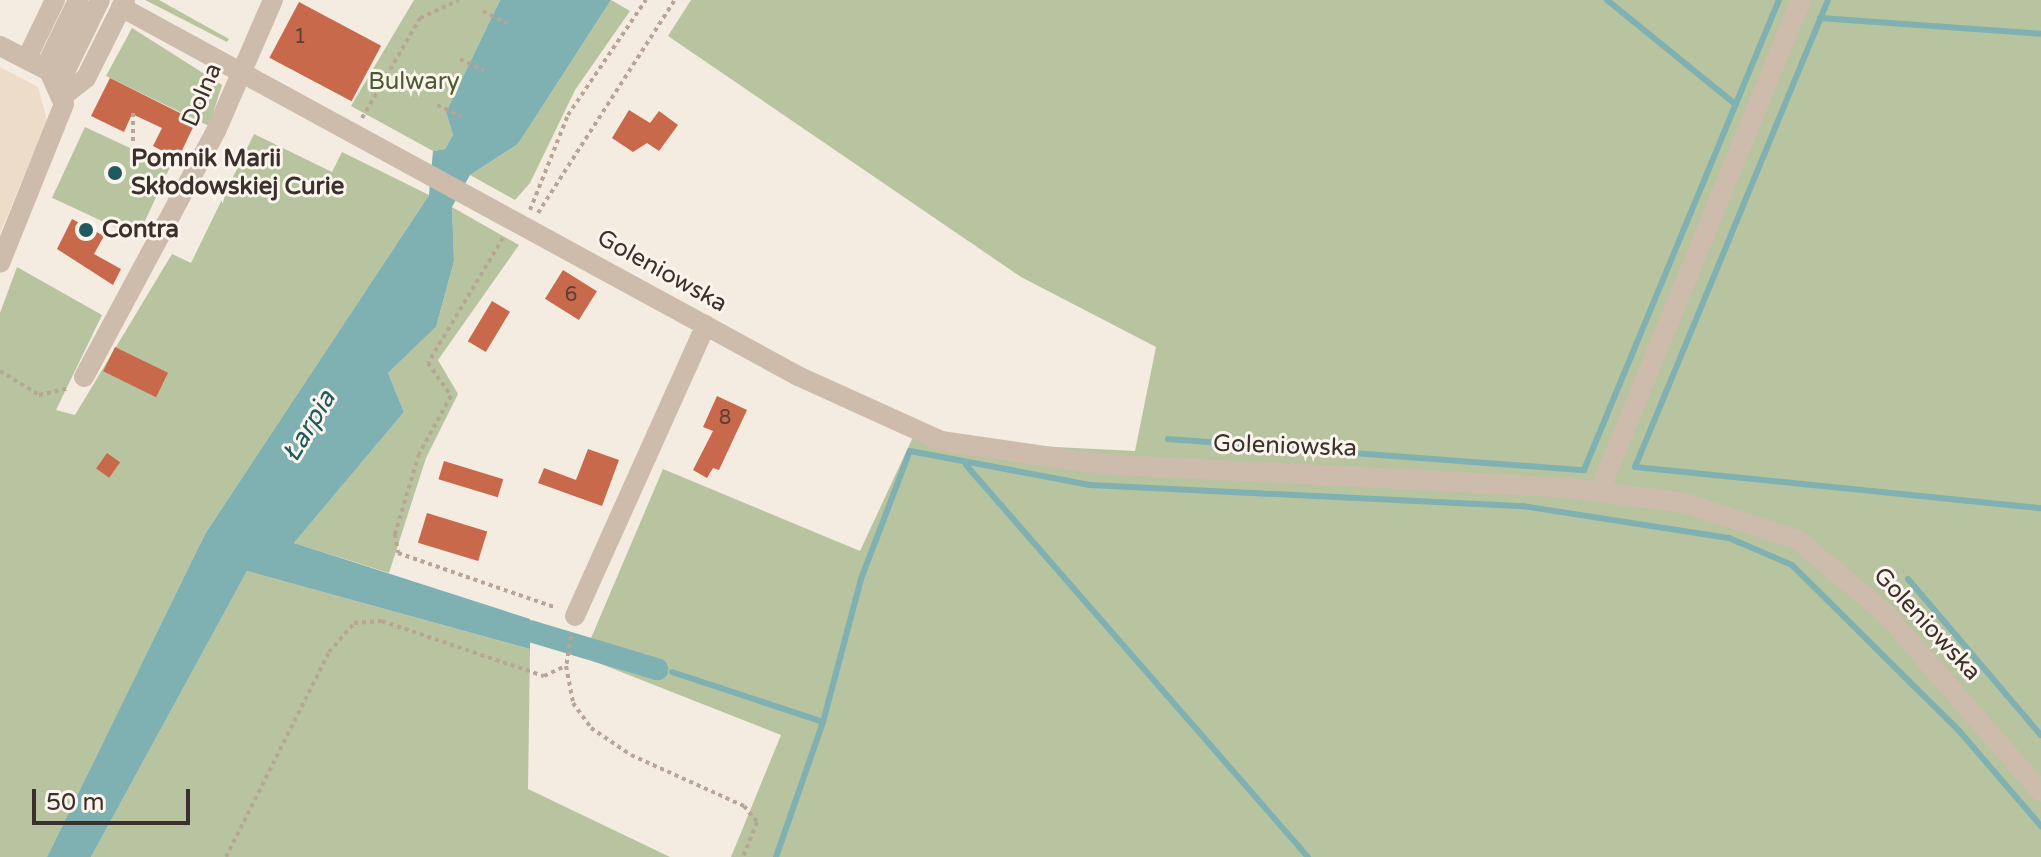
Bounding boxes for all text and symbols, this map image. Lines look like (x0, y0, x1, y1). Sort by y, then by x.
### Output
house number: 1 (294, 25, 306, 49)
street label: Dolna (176, 59, 228, 131)
park label: Bulwary (368, 68, 460, 96)
place label: Pomnik Marii Skłodowskiej Curie (131, 145, 344, 201)
marker: Pomnik Marii Skłodowskiej Curie (106, 164, 124, 182)
place label: Contra (102, 216, 179, 244)
marker: Contra (77, 221, 95, 239)
street label: Goleniowska (592, 223, 732, 319)
house number: 6 (565, 283, 577, 307)
water label: Łarpia (276, 385, 342, 467)
house number: 8 (719, 406, 731, 430)
street label: Goleniowska (1212, 429, 1358, 463)
street label: Goleniowska (1867, 561, 1987, 687)
scale bar (36, 773, 194, 823)
text: 50 m (46, 788, 104, 817)

